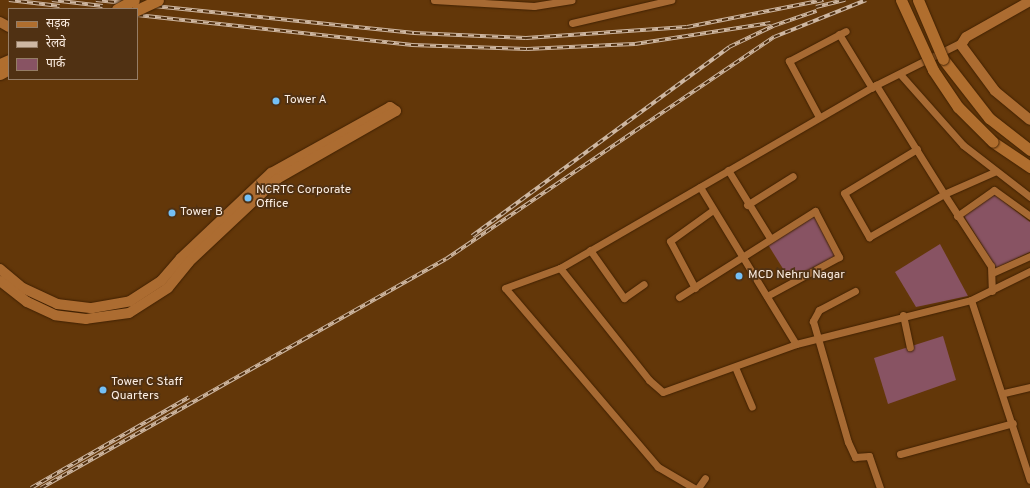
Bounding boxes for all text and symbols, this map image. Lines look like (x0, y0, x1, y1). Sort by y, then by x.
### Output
legend (8, 8, 138, 80)
text: सड़क (46, 16, 70, 32)
text: रेलवे (46, 36, 66, 52)
text: पार्क (46, 56, 65, 72)
place label: Tower A (284, 94, 327, 108)
marker: Tower A (271, 96, 281, 106)
place label: NCRTC Corporate Office (256, 184, 351, 212)
marker: NCRTC Corporate Office (243, 193, 253, 203)
place label: Tower B (180, 206, 223, 220)
marker: Tower B (167, 208, 177, 218)
place label: MCD Nehru Nagar (748, 269, 845, 283)
marker: MCD Nehru Nagar (733, 270, 745, 282)
place label: Tower C Staff Quarters (111, 376, 182, 404)
marker: Tower C Staff Quarters (98, 385, 108, 395)

